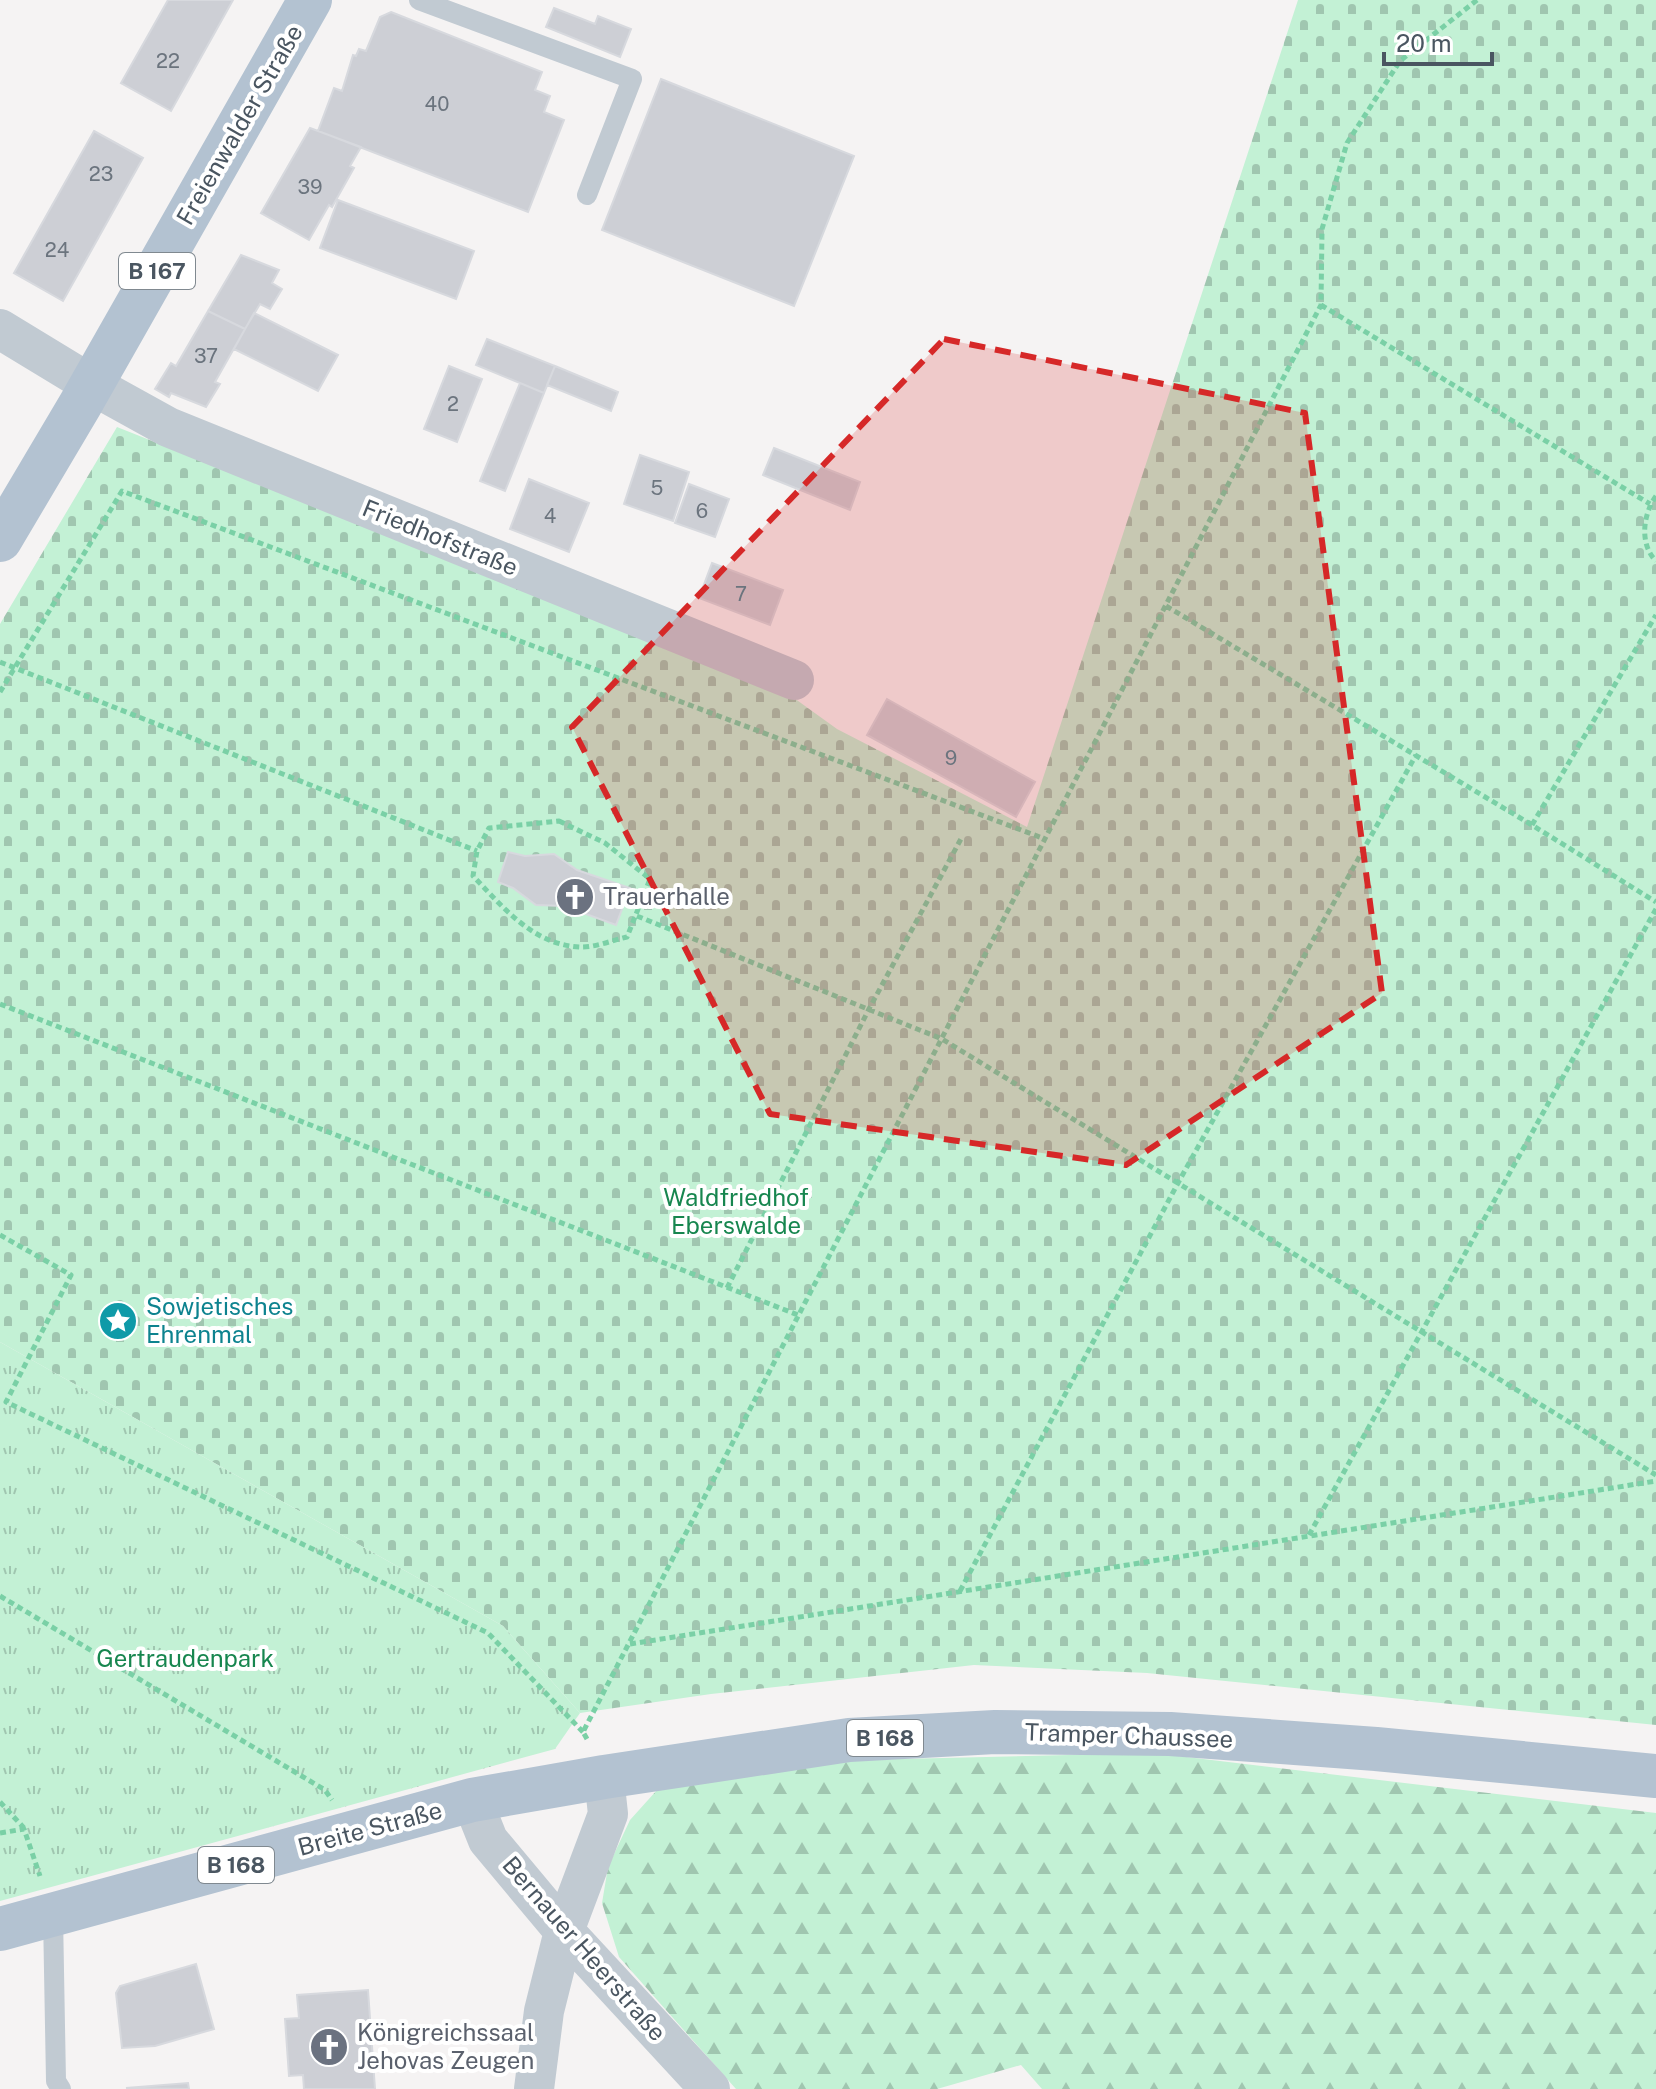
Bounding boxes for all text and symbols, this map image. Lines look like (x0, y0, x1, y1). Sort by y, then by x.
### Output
scale bar (1384, 16, 1492, 66)
street label: Freienwalder Straße (170, 19, 308, 230)
text: 20 m (1396, 29, 1452, 57)
house number: 22 (156, 49, 180, 73)
house number: 40 (425, 92, 449, 116)
house number: 23 (89, 162, 113, 186)
house number: 39 (298, 175, 322, 199)
house number: 24 (45, 238, 69, 262)
road number: B 167 (119, 253, 195, 289)
house number: 37 (194, 344, 218, 368)
house number: 2 (447, 392, 459, 416)
house number: 5 (651, 476, 663, 500)
street label: Friedhofstraße (359, 493, 522, 581)
house number: 6 (696, 499, 708, 523)
house number: 4 (544, 504, 556, 528)
house number: 7 (735, 582, 747, 606)
house number: 9 (945, 746, 957, 770)
church icon: Trauerhalle (554, 876, 596, 918)
place label: Trauerhalle (603, 882, 730, 910)
park label: Waldfriedhof Eberswalde (663, 1183, 809, 1239)
place label: Sowjetisches Ehrenmal (146, 1292, 293, 1348)
place icon: Sowjetisches Ehrenmal (97, 1300, 139, 1342)
park label: Gertraudenpark (96, 1644, 274, 1672)
street label: Tramper Chaussee (1024, 1717, 1234, 1753)
road number: B 168 (847, 1720, 923, 1756)
street label: Breite Straße (295, 1795, 445, 1861)
road number: B 168 (198, 1847, 274, 1883)
street label: Bernauer Heerstraße (497, 1851, 672, 2046)
place label: Königreichssaal Jehovas Zeugen (357, 2018, 534, 2074)
church icon: Königreichssaal Jehovas Zeugen (308, 2026, 350, 2068)

